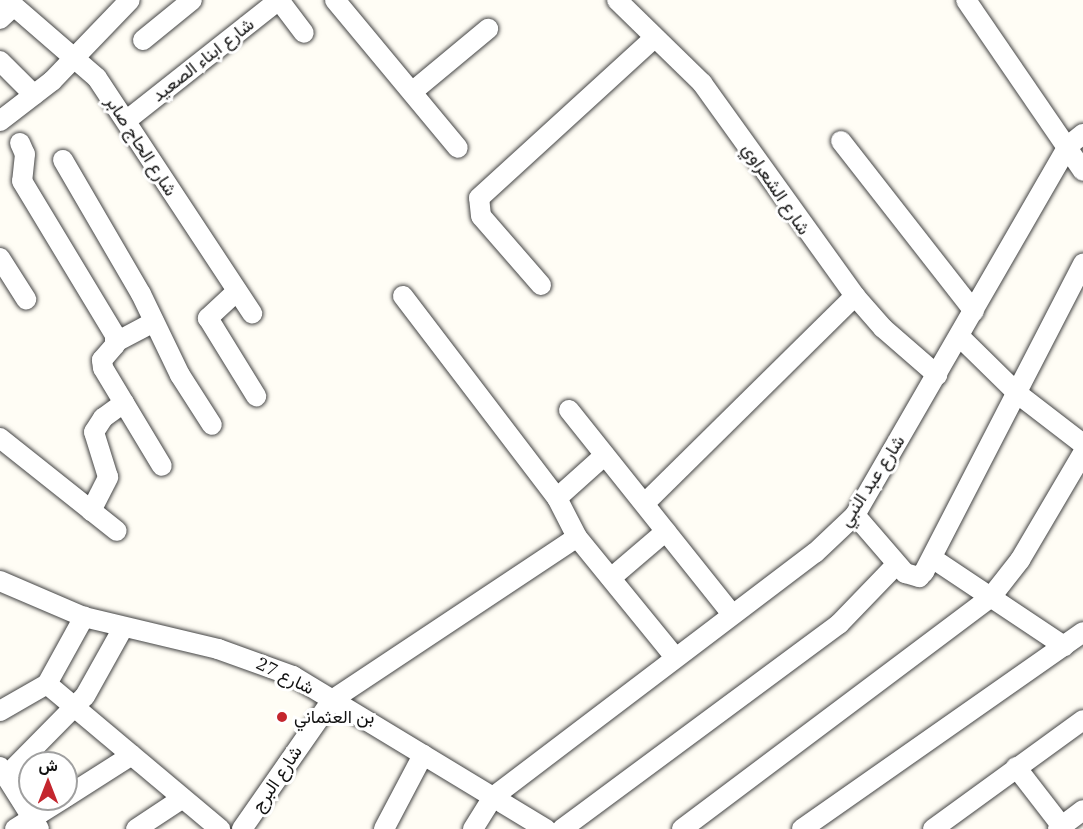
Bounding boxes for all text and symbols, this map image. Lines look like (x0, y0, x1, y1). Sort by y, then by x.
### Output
street label: شارع ابناء الصعيد (148, 14, 258, 106)
street label: شارع الحاج صابر (101, 92, 181, 200)
street label: شارع الشعراوي (737, 139, 815, 239)
street label: شارع عبد النبي (834, 431, 910, 531)
street label: شارع 27 (252, 653, 318, 699)
place label: بن العثماني (294, 706, 374, 728)
marker: بن العثماني (275, 710, 289, 724)
street label: شارع البرج (247, 742, 307, 816)
north arrow (18, 751, 78, 811)
text: ش (38, 755, 58, 775)

